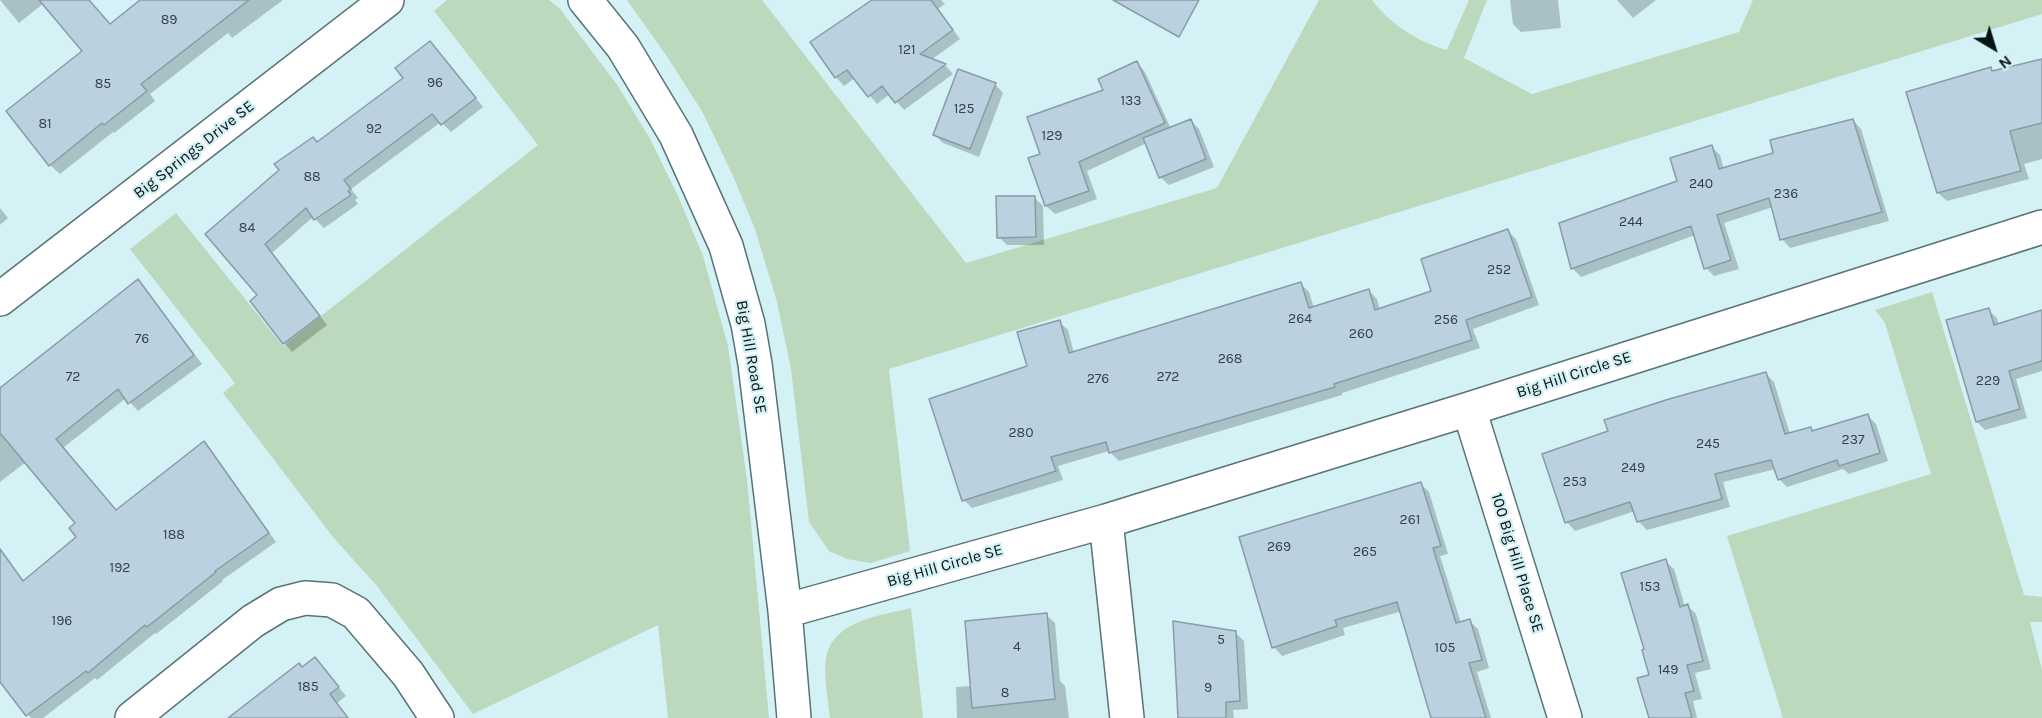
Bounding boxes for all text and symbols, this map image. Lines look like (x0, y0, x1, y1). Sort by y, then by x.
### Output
house number: 89 (161, 12, 177, 28)
north arrow (1964, 18, 2024, 78)
house number: 121 (898, 42, 916, 58)
text: N (1995, 52, 2016, 74)
house number: 96 (427, 75, 443, 91)
house number: 85 (95, 76, 111, 92)
house number: 133 (1120, 93, 1142, 109)
street label: Big Springs Drive SE (130, 97, 258, 203)
house number: 125 (954, 101, 974, 117)
house number: 81 (38, 116, 52, 132)
house number: 92 (366, 121, 382, 137)
house number: 129 (1042, 128, 1062, 144)
house number: 88 (303, 169, 321, 185)
house number: 240 (1689, 176, 1713, 192)
house number: 236 (1774, 186, 1798, 202)
house number: 244 (1619, 214, 1643, 230)
house number: 84 (239, 220, 255, 236)
house number: 252 (1487, 262, 1511, 278)
street label: Big Hill Road SE (732, 299, 770, 415)
house number: 264 (1288, 311, 1312, 327)
house number: 256 (1434, 312, 1458, 328)
house number: 260 (1349, 326, 1373, 342)
house number: 76 (135, 331, 149, 347)
street label: Big Hill Circle SE (1514, 347, 1634, 403)
house number: 268 (1218, 351, 1242, 367)
house number: 72 (66, 369, 80, 385)
house number: 272 (1157, 369, 1179, 385)
house number: 276 (1087, 371, 1109, 387)
house number: 229 (1976, 373, 2000, 389)
house number: 280 (1008, 425, 1034, 441)
house number: 237 (1842, 432, 1864, 448)
house number: 245 (1696, 436, 1720, 452)
house number: 249 (1621, 460, 1645, 476)
house number: 253 (1563, 474, 1587, 490)
street label: 100 Big Hill Place SE (1487, 491, 1547, 635)
house number: 261 (1400, 512, 1420, 528)
house number: 188 (163, 527, 185, 543)
house number: 269 (1267, 539, 1291, 555)
street label: Big Hill Circle SE (885, 540, 1005, 592)
house number: 265 (1353, 544, 1377, 560)
house number: 192 (110, 560, 130, 576)
house number: 153 (1640, 579, 1660, 595)
house number: 196 (52, 613, 72, 629)
house number: 5 (1217, 632, 1225, 648)
house number: 4 (1013, 639, 1021, 655)
house number: 105 (1435, 640, 1455, 656)
house number: 149 (1658, 662, 1678, 678)
house number: 185 (297, 679, 319, 695)
house number: 9 (1204, 680, 1212, 696)
house number: 8 (1001, 685, 1009, 701)

